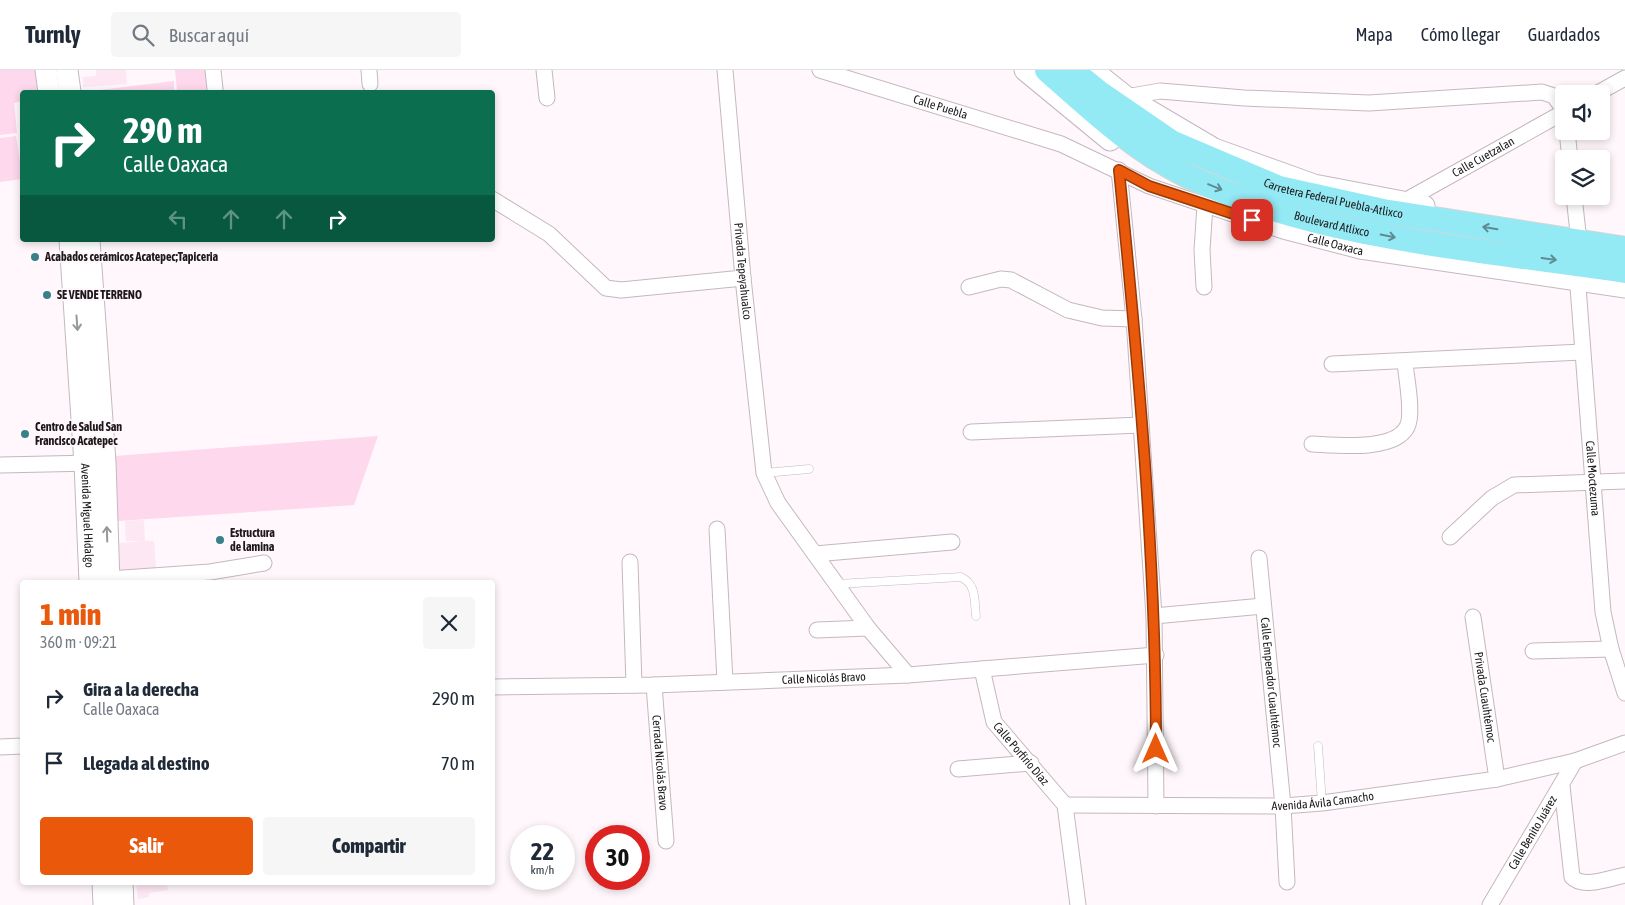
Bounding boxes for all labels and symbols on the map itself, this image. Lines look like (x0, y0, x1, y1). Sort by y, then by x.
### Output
street label: Calle Puebla (912, 92, 969, 122)
street label: Calle Cuetzalan (1450, 134, 1517, 180)
street label: Carretera Federal Puebla-Atlixco (1262, 175, 1404, 221)
one-way arrow (1207, 183, 1223, 192)
pin (1231, 199, 1273, 241)
street label: Boulevard Atlixco (1292, 208, 1371, 240)
street label: Privada Tepeyahualco (731, 222, 754, 321)
one-way arrow (1483, 223, 1499, 233)
street label: Calle Oaxaca (1306, 231, 1364, 258)
one-way arrow (1380, 231, 1396, 241)
place label: Acabados cerámicos Acatepec;Tapiceria (44, 250, 218, 264)
marker: Acabados cerámicos Acatepec;Tapiceria (29, 251, 41, 263)
one-way arrow (1541, 254, 1557, 264)
place label: SE VENDE TERRENO (57, 288, 142, 302)
marker: SE VENDE TERRENO (41, 289, 53, 301)
one-way arrow (72, 315, 81, 331)
place label: Centro de Salud San Francisco Acatepec (35, 420, 122, 448)
marker: Centro de Salud San Francisco Acatepec (19, 428, 31, 440)
street label: Calle Moctezuma (1583, 440, 1603, 517)
street label: Avenida Miguel Hidalgo (78, 463, 96, 568)
one-way arrow (102, 526, 112, 542)
place label: Estructura de lamina (230, 526, 275, 554)
marker: Estructura de lamina (214, 534, 226, 546)
street label: Calle Emperador Cuauhtémoc (1258, 617, 1284, 749)
street label: Privada Cuauhtémoc (1471, 651, 1499, 744)
street label: Calle Nicolás Bravo (782, 670, 866, 687)
street label: Cerrada Nicolás Bravo (649, 714, 671, 812)
street label: Calle Porfirio Díaz (990, 719, 1052, 788)
position arrow (1129, 722, 1181, 774)
street label: Avenida Ávila Camacho (1272, 789, 1375, 813)
street label: Calle Benito Juárez (1505, 793, 1560, 872)
speed limit sign: 30 (585, 825, 650, 890)

